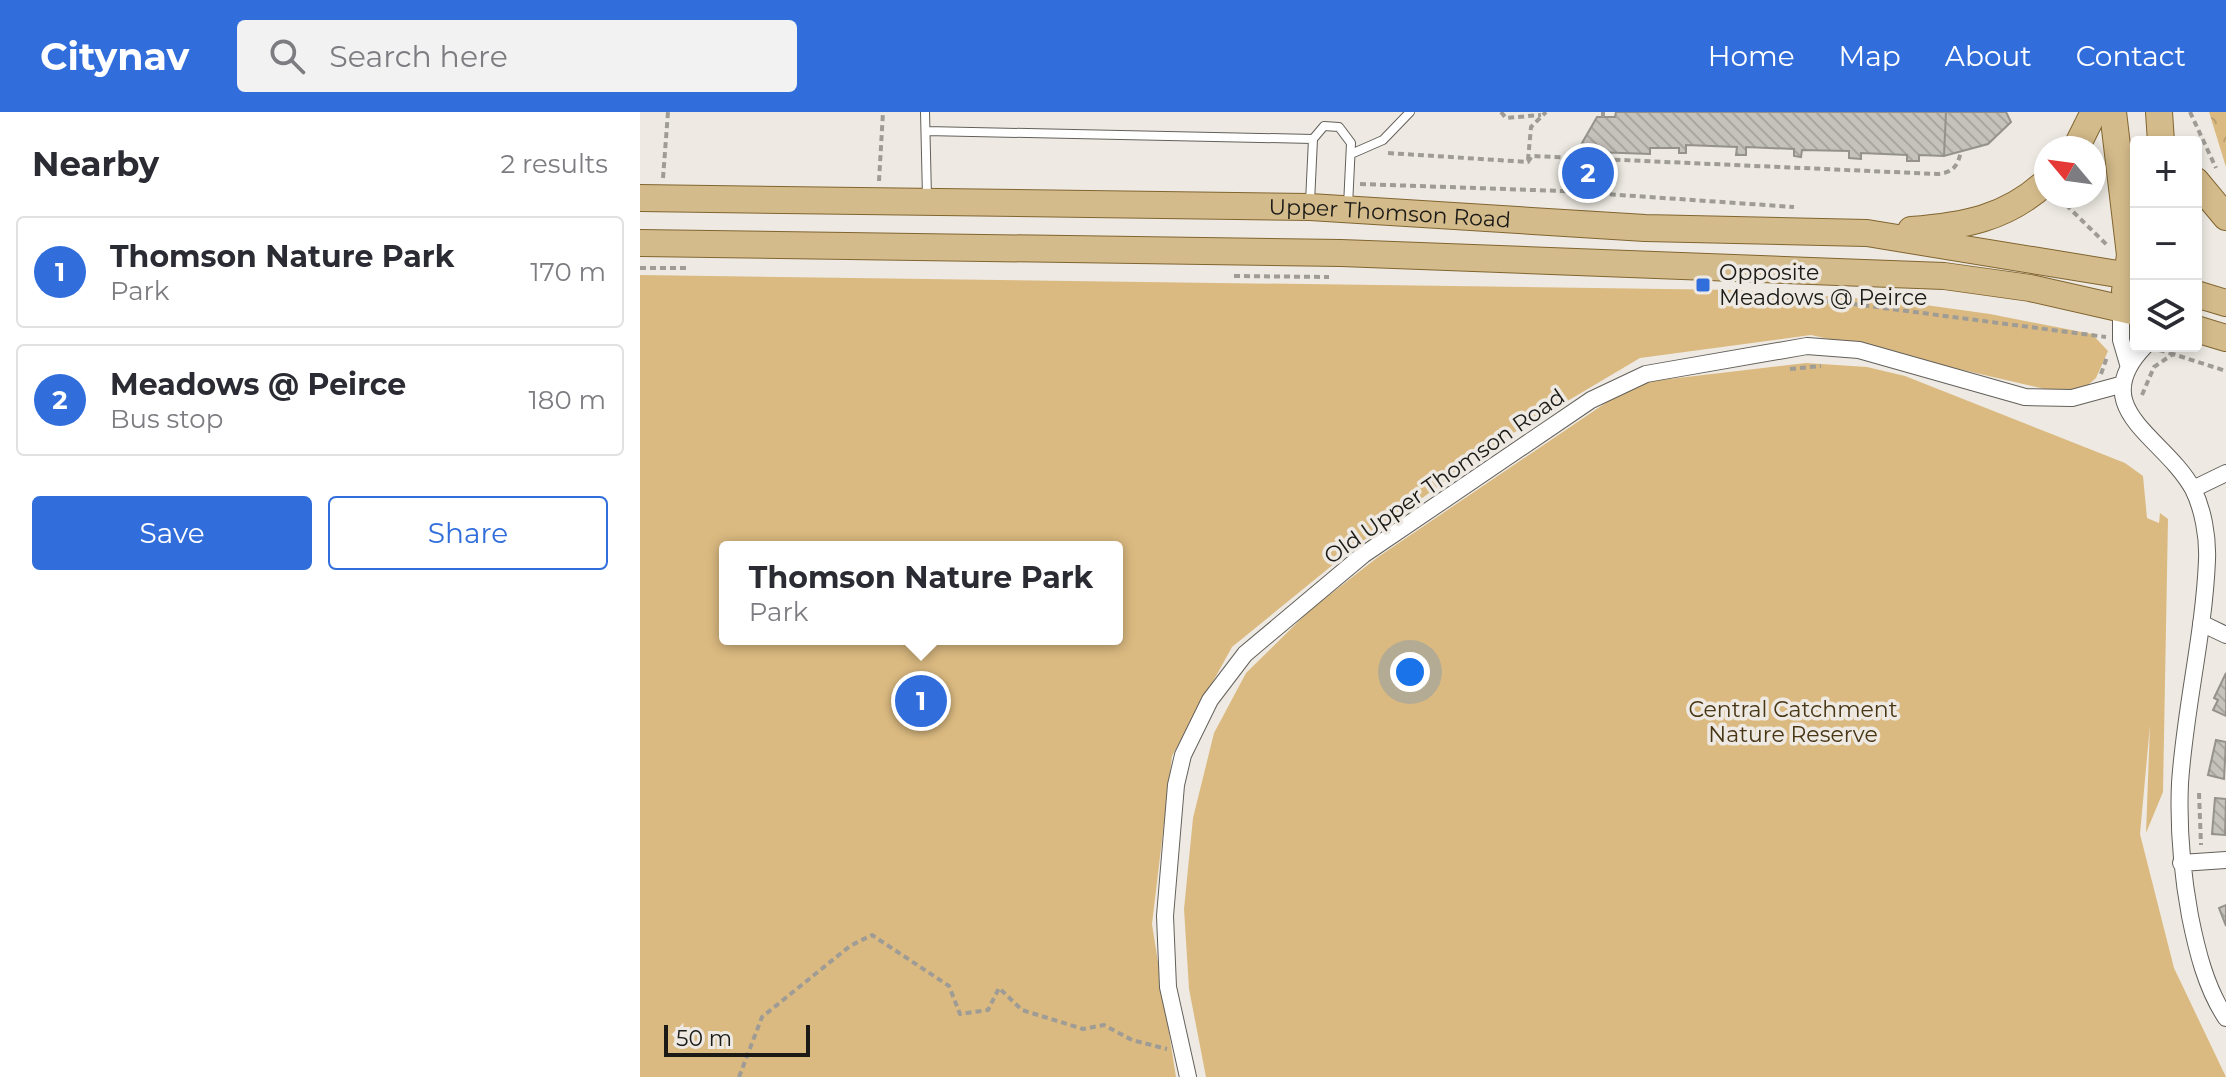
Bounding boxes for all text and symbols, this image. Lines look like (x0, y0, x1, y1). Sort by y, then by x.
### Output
search box (237, 20, 797, 92)
text: Citynav (40, 33, 189, 80)
icon: search (265, 34, 309, 78)
text: Search here (329, 38, 508, 75)
text: Home (1708, 39, 1795, 73)
text: Map (1839, 39, 1901, 73)
text: About (1945, 39, 2032, 73)
text: Contact (2076, 39, 2186, 73)
north arrow (2034, 136, 2106, 208)
map controls (2130, 136, 2202, 352)
button: + (2130, 136, 2202, 208)
text: Nearby (32, 143, 159, 185)
pin: 2 (1562, 143, 1614, 203)
text: 2 results (500, 148, 608, 180)
street label: Upper Thomson Road (1268, 193, 1512, 234)
button: − (2130, 208, 2202, 280)
text: Thomson Nature Park (110, 238, 454, 275)
text: 1 (55, 256, 65, 288)
text: 170 m (530, 256, 606, 288)
place label: Opposite Meadows @ Peirce (1719, 259, 1927, 311)
text: Park (110, 275, 169, 307)
marker: Opposite Meadows @ Peirce (1694, 276, 1712, 294)
button: layers (2130, 280, 2202, 352)
text: Meadows @ Peirce (110, 366, 406, 403)
street label: Old Upper Thomson Road (1319, 383, 1570, 570)
text: 2 (52, 384, 68, 416)
text: 180 m (528, 384, 606, 416)
text: Bus stop (110, 403, 223, 435)
button: Save (32, 496, 312, 570)
button: Share (328, 496, 608, 570)
popup (719, 541, 1123, 645)
text: Thomson Nature Park (749, 559, 1093, 596)
text: Park (749, 596, 808, 628)
your location (1390, 652, 1430, 692)
pin: 1 (895, 671, 947, 731)
park label: Central Catchment Nature Reserve (1688, 696, 1898, 748)
scale bar (664, 1021, 810, 1057)
text: 50 m (676, 1025, 732, 1052)

